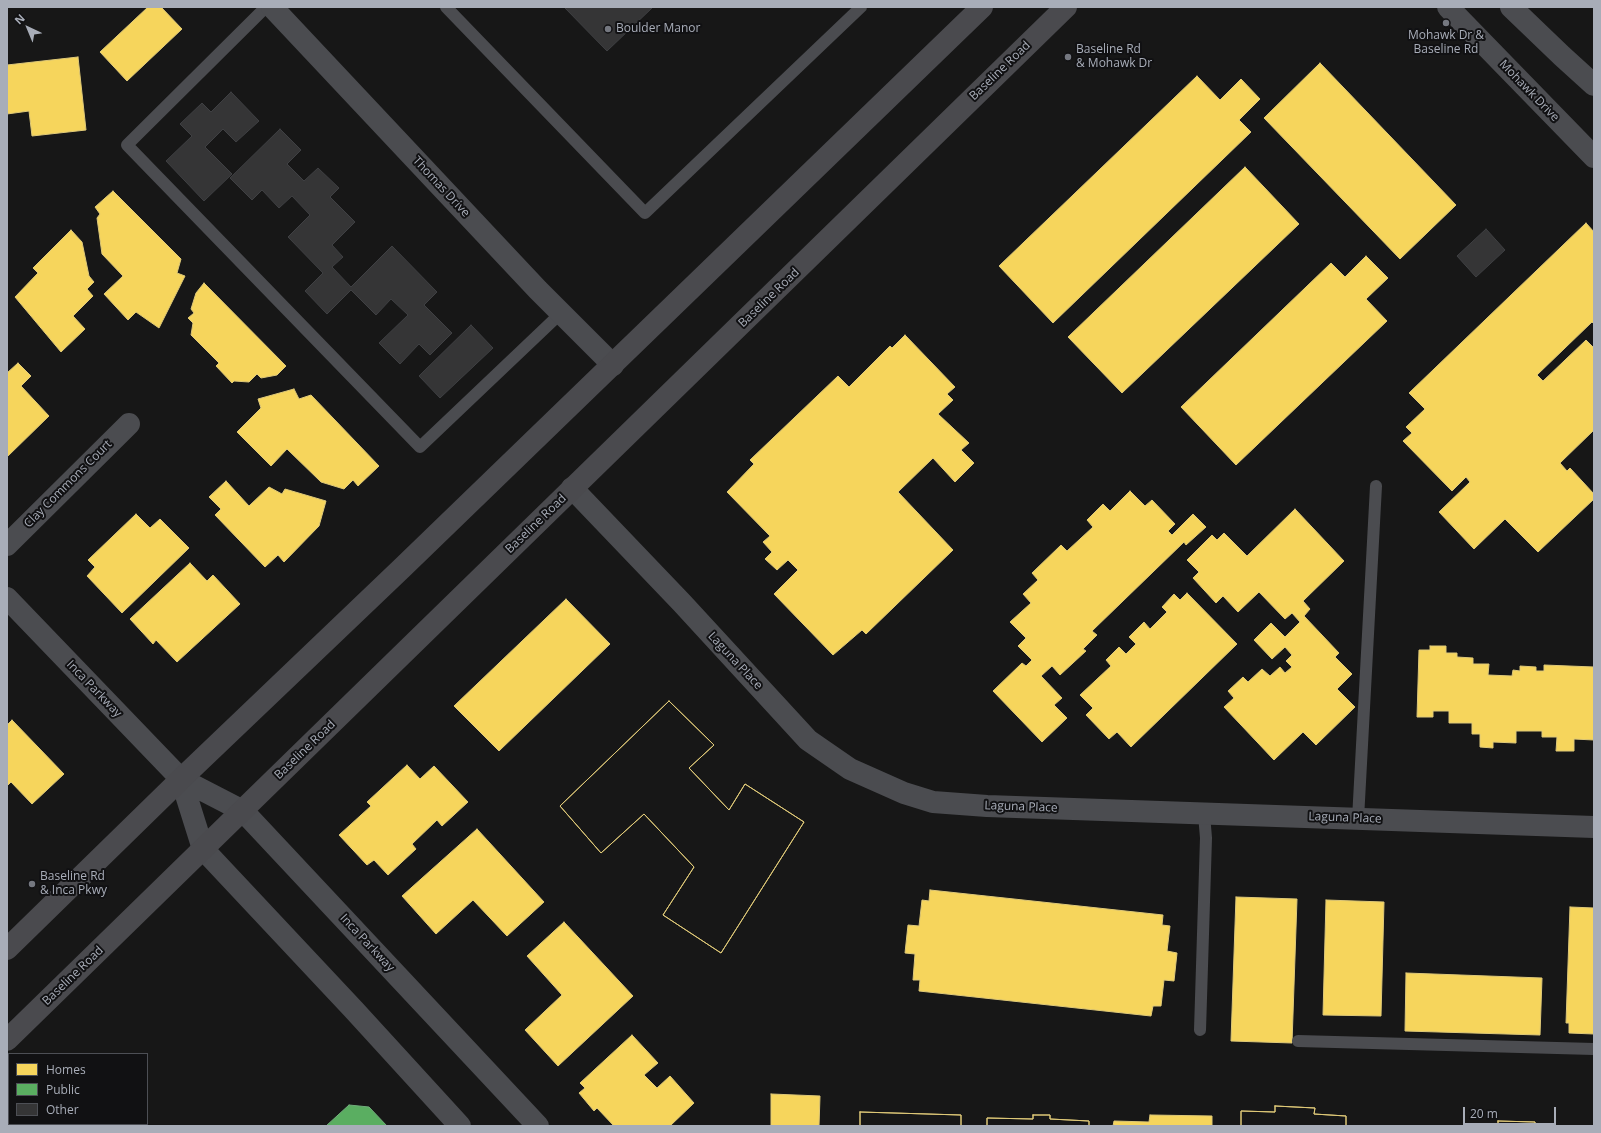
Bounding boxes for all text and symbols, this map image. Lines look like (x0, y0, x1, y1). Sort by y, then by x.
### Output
north arrow (8, 8, 48, 48)
text: N (11, 11, 28, 28)
marker: Mohawk Dr & Baseline Rd (1441, 18, 1451, 28)
place label: Boulder Manor (616, 22, 700, 36)
marker: Boulder Manor (603, 24, 613, 34)
place label: Mohawk Dr & Baseline Rd (1408, 29, 1484, 57)
street label: Baseline Road (967, 38, 1033, 104)
place label: Baseline Rd & Mohawk Dr (1076, 43, 1152, 71)
marker: Baseline Rd & Mohawk Dr (1063, 52, 1073, 62)
street label: Mohawk Drive (1496, 57, 1562, 125)
street label: Thomas Drive (409, 154, 473, 220)
street label: Baseline Road (736, 265, 802, 331)
street label: Clay Commons Court (21, 437, 115, 531)
street label: Baseline Road (503, 491, 569, 557)
street label: Laguna Place (705, 629, 765, 693)
street label: Inca Parkway (63, 658, 125, 720)
street label: Baseline Road (272, 717, 338, 783)
street label: Laguna Place (984, 799, 1058, 815)
street label: Laguna Place (1308, 810, 1382, 826)
place label: Baseline Rd & Inca Pkwy (40, 870, 107, 898)
marker: Baseline Rd & Inca Pkwy (27, 879, 37, 889)
street label: Inca Parkway (337, 911, 397, 975)
street label: Baseline Road (40, 943, 106, 1009)
legend (8, 1053, 148, 1125)
text: Homes (46, 1061, 86, 1078)
text: Public (46, 1081, 80, 1098)
scale bar (1465, 1099, 1558, 1125)
text: Other (46, 1101, 79, 1118)
text: 20 m (1470, 1105, 1498, 1122)

